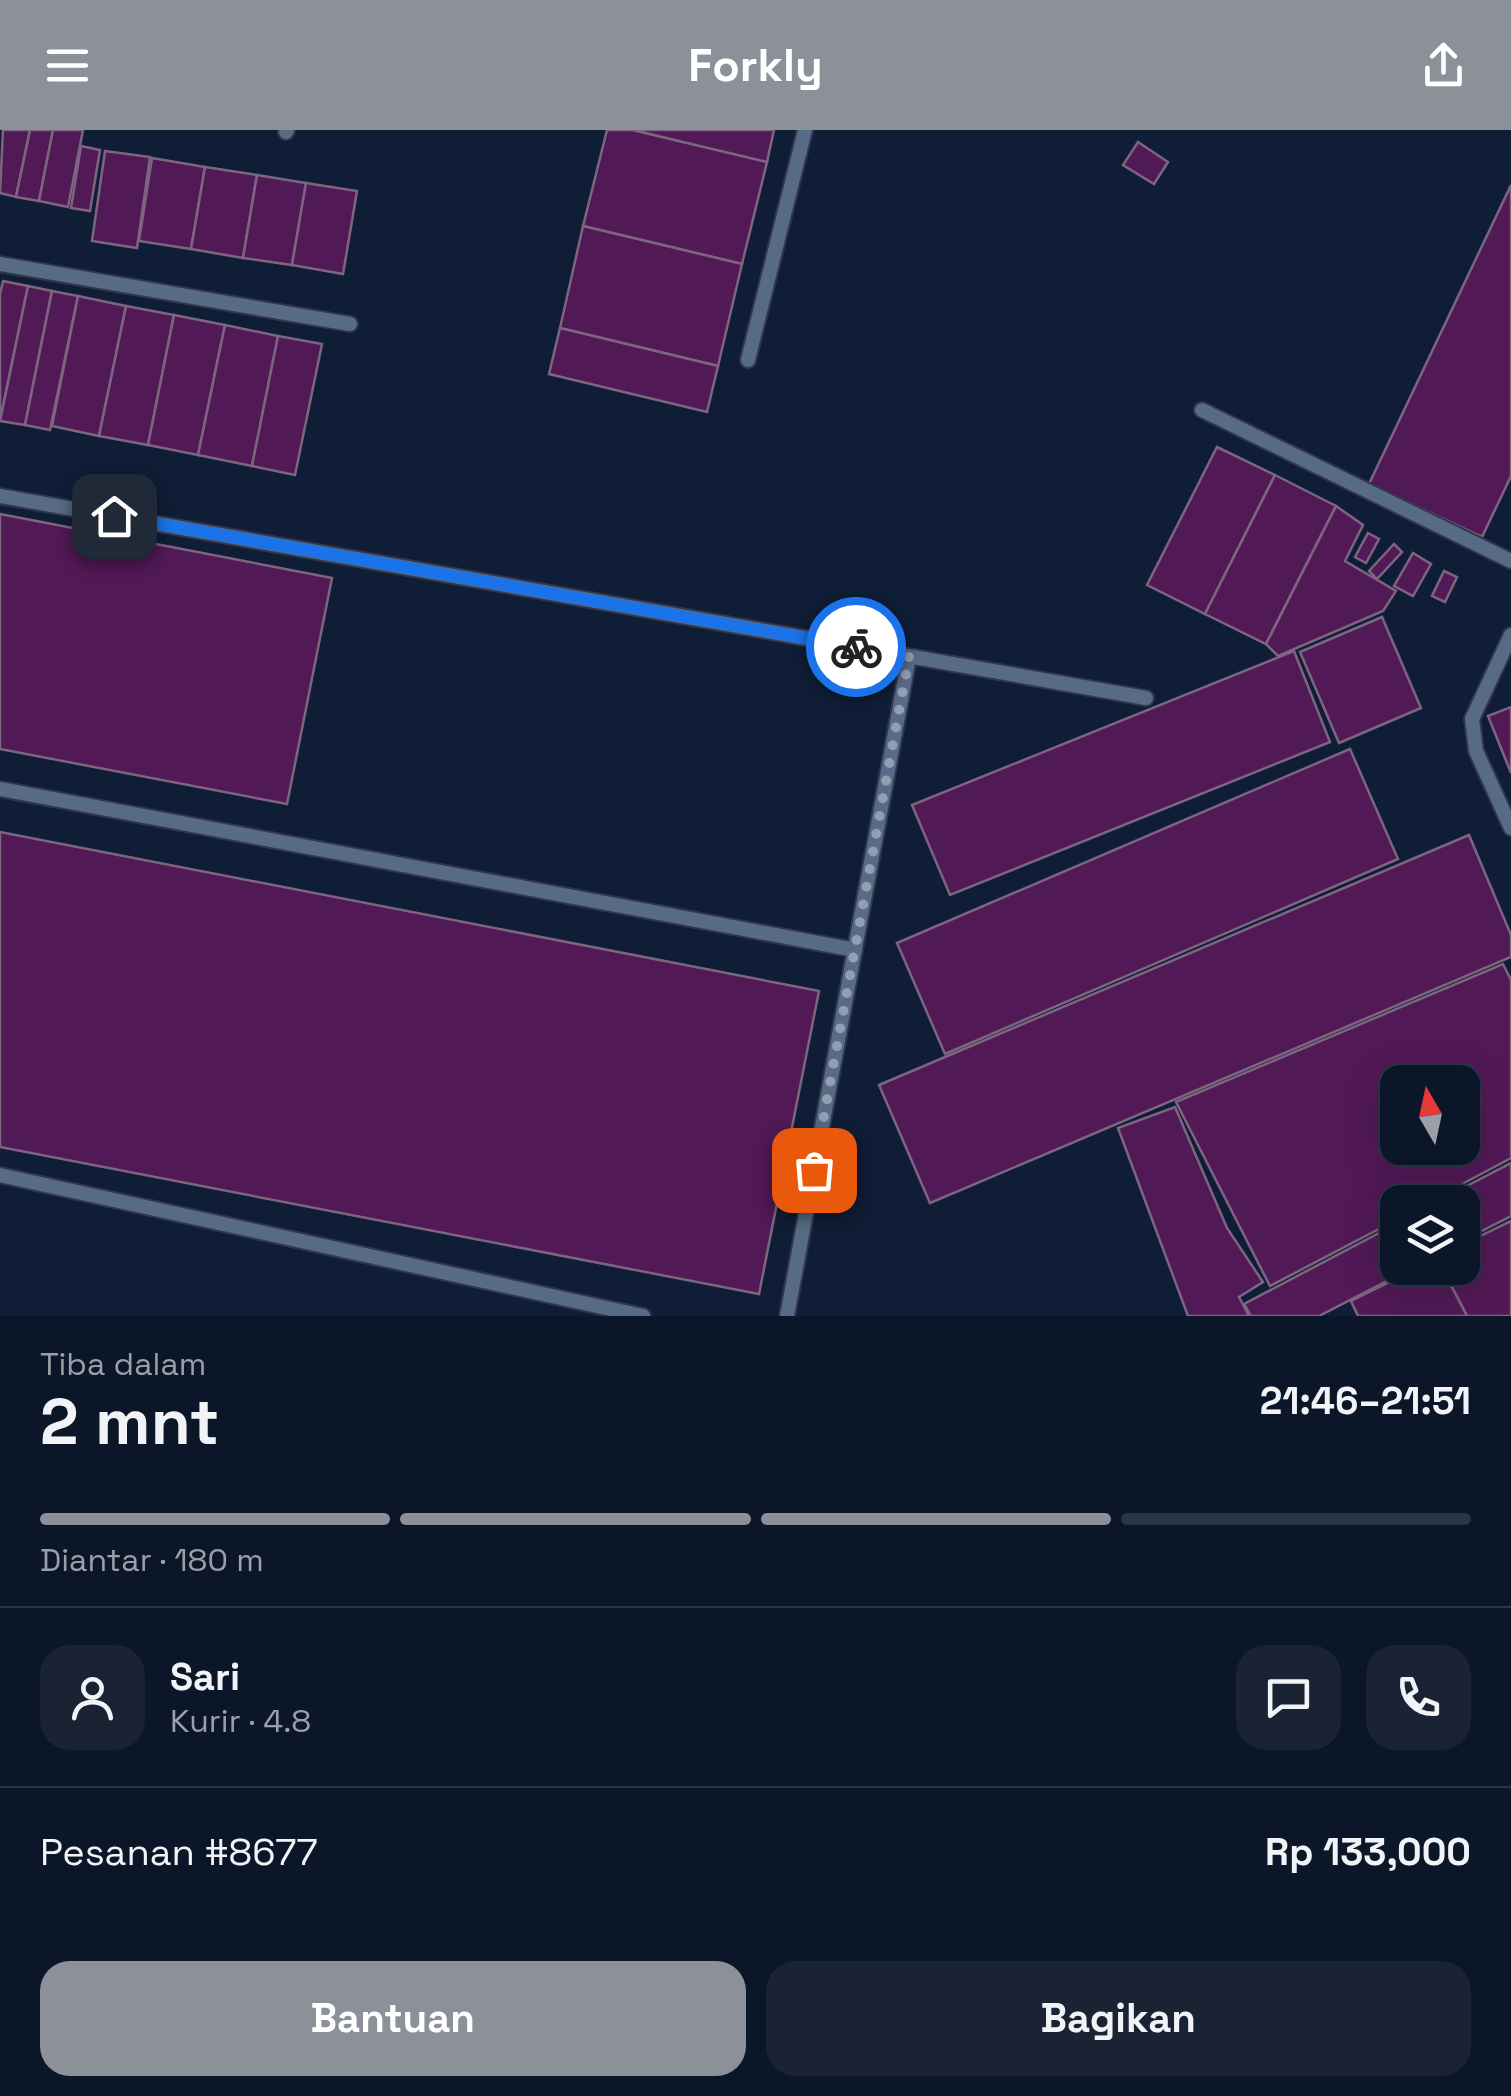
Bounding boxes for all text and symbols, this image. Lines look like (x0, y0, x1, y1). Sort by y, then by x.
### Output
text: Forkly (688, 37, 823, 94)
icon: menu (40, 38, 95, 93)
icon: share (1416, 38, 1471, 93)
pin (72, 474, 157, 559)
icon: home (87, 489, 142, 544)
courier (806, 597, 906, 697)
icon: bike (829, 620, 884, 675)
north arrow (1380, 1065, 1480, 1165)
map controls (1380, 1065, 1480, 1285)
pin (772, 1128, 857, 1213)
icon: bag (787, 1143, 842, 1198)
button: layers (1380, 1185, 1480, 1285)
text: Tiba dalam (40, 1344, 206, 1384)
text: 21:46–21:51 (1260, 1377, 1471, 1425)
text: 2 mnt (40, 1380, 219, 1463)
text: Diantar · 180 m (40, 1540, 264, 1580)
button: person (40, 1645, 145, 1750)
button: chat (1236, 1645, 1341, 1750)
button: phone (1366, 1645, 1471, 1750)
text: Sari (170, 1653, 240, 1701)
text: Kurir · 4.8 (170, 1701, 311, 1741)
text: Pesanan #8677 (40, 1828, 318, 1876)
text: Rp 133,000 (1265, 1828, 1471, 1876)
button: Bantuan (40, 1961, 746, 2076)
button: Bagikan (766, 1961, 1471, 2076)

